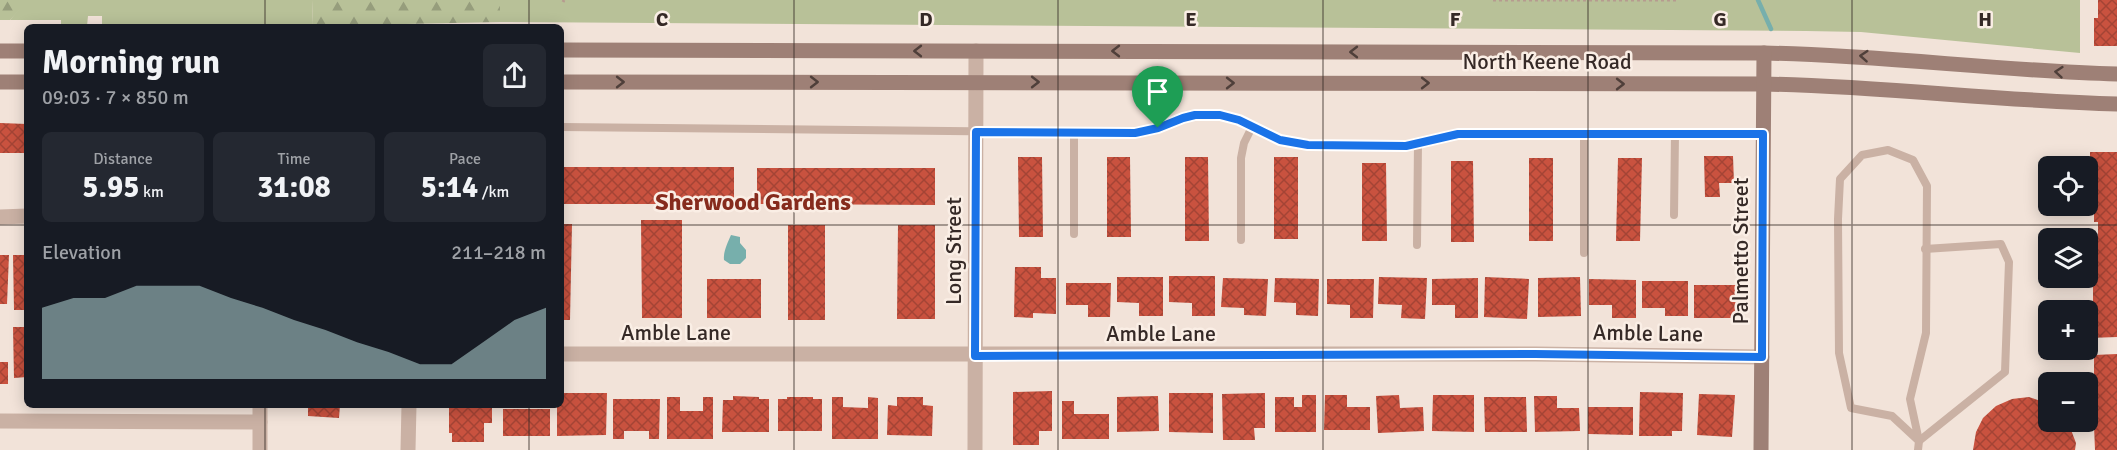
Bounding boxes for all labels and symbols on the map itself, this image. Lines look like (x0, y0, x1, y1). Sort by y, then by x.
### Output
text: C (656, 7, 668, 32)
text: D (919, 7, 933, 32)
text: E (1185, 7, 1197, 32)
text: F (1450, 7, 1461, 32)
text: G (1713, 7, 1727, 32)
text: H (1978, 7, 1992, 32)
one-way arrow (913, 45, 922, 57)
one-way arrow (1112, 45, 1121, 57)
one-way arrow (1350, 46, 1359, 58)
street label: North Keene Road (1462, 48, 1632, 75)
one-way arrow (1860, 50, 1869, 63)
pin (1132, 66, 1183, 128)
one-way arrow (2054, 66, 2063, 79)
one-way arrow (615, 76, 624, 88)
one-way arrow (810, 76, 819, 88)
one-way arrow (1030, 76, 1039, 88)
one-way arrow (1225, 77, 1234, 89)
one-way arrow (1420, 77, 1429, 89)
one-way arrow (1615, 78, 1624, 90)
street label: Palmetto Street (1727, 177, 1754, 324)
district label: Sherwood Gardens (655, 187, 851, 217)
street label: Long Street (940, 197, 967, 305)
street label: Amble Lane (621, 319, 731, 346)
street label: Amble Lane (1593, 319, 1703, 347)
street label: Amble Lane (1106, 320, 1216, 347)

